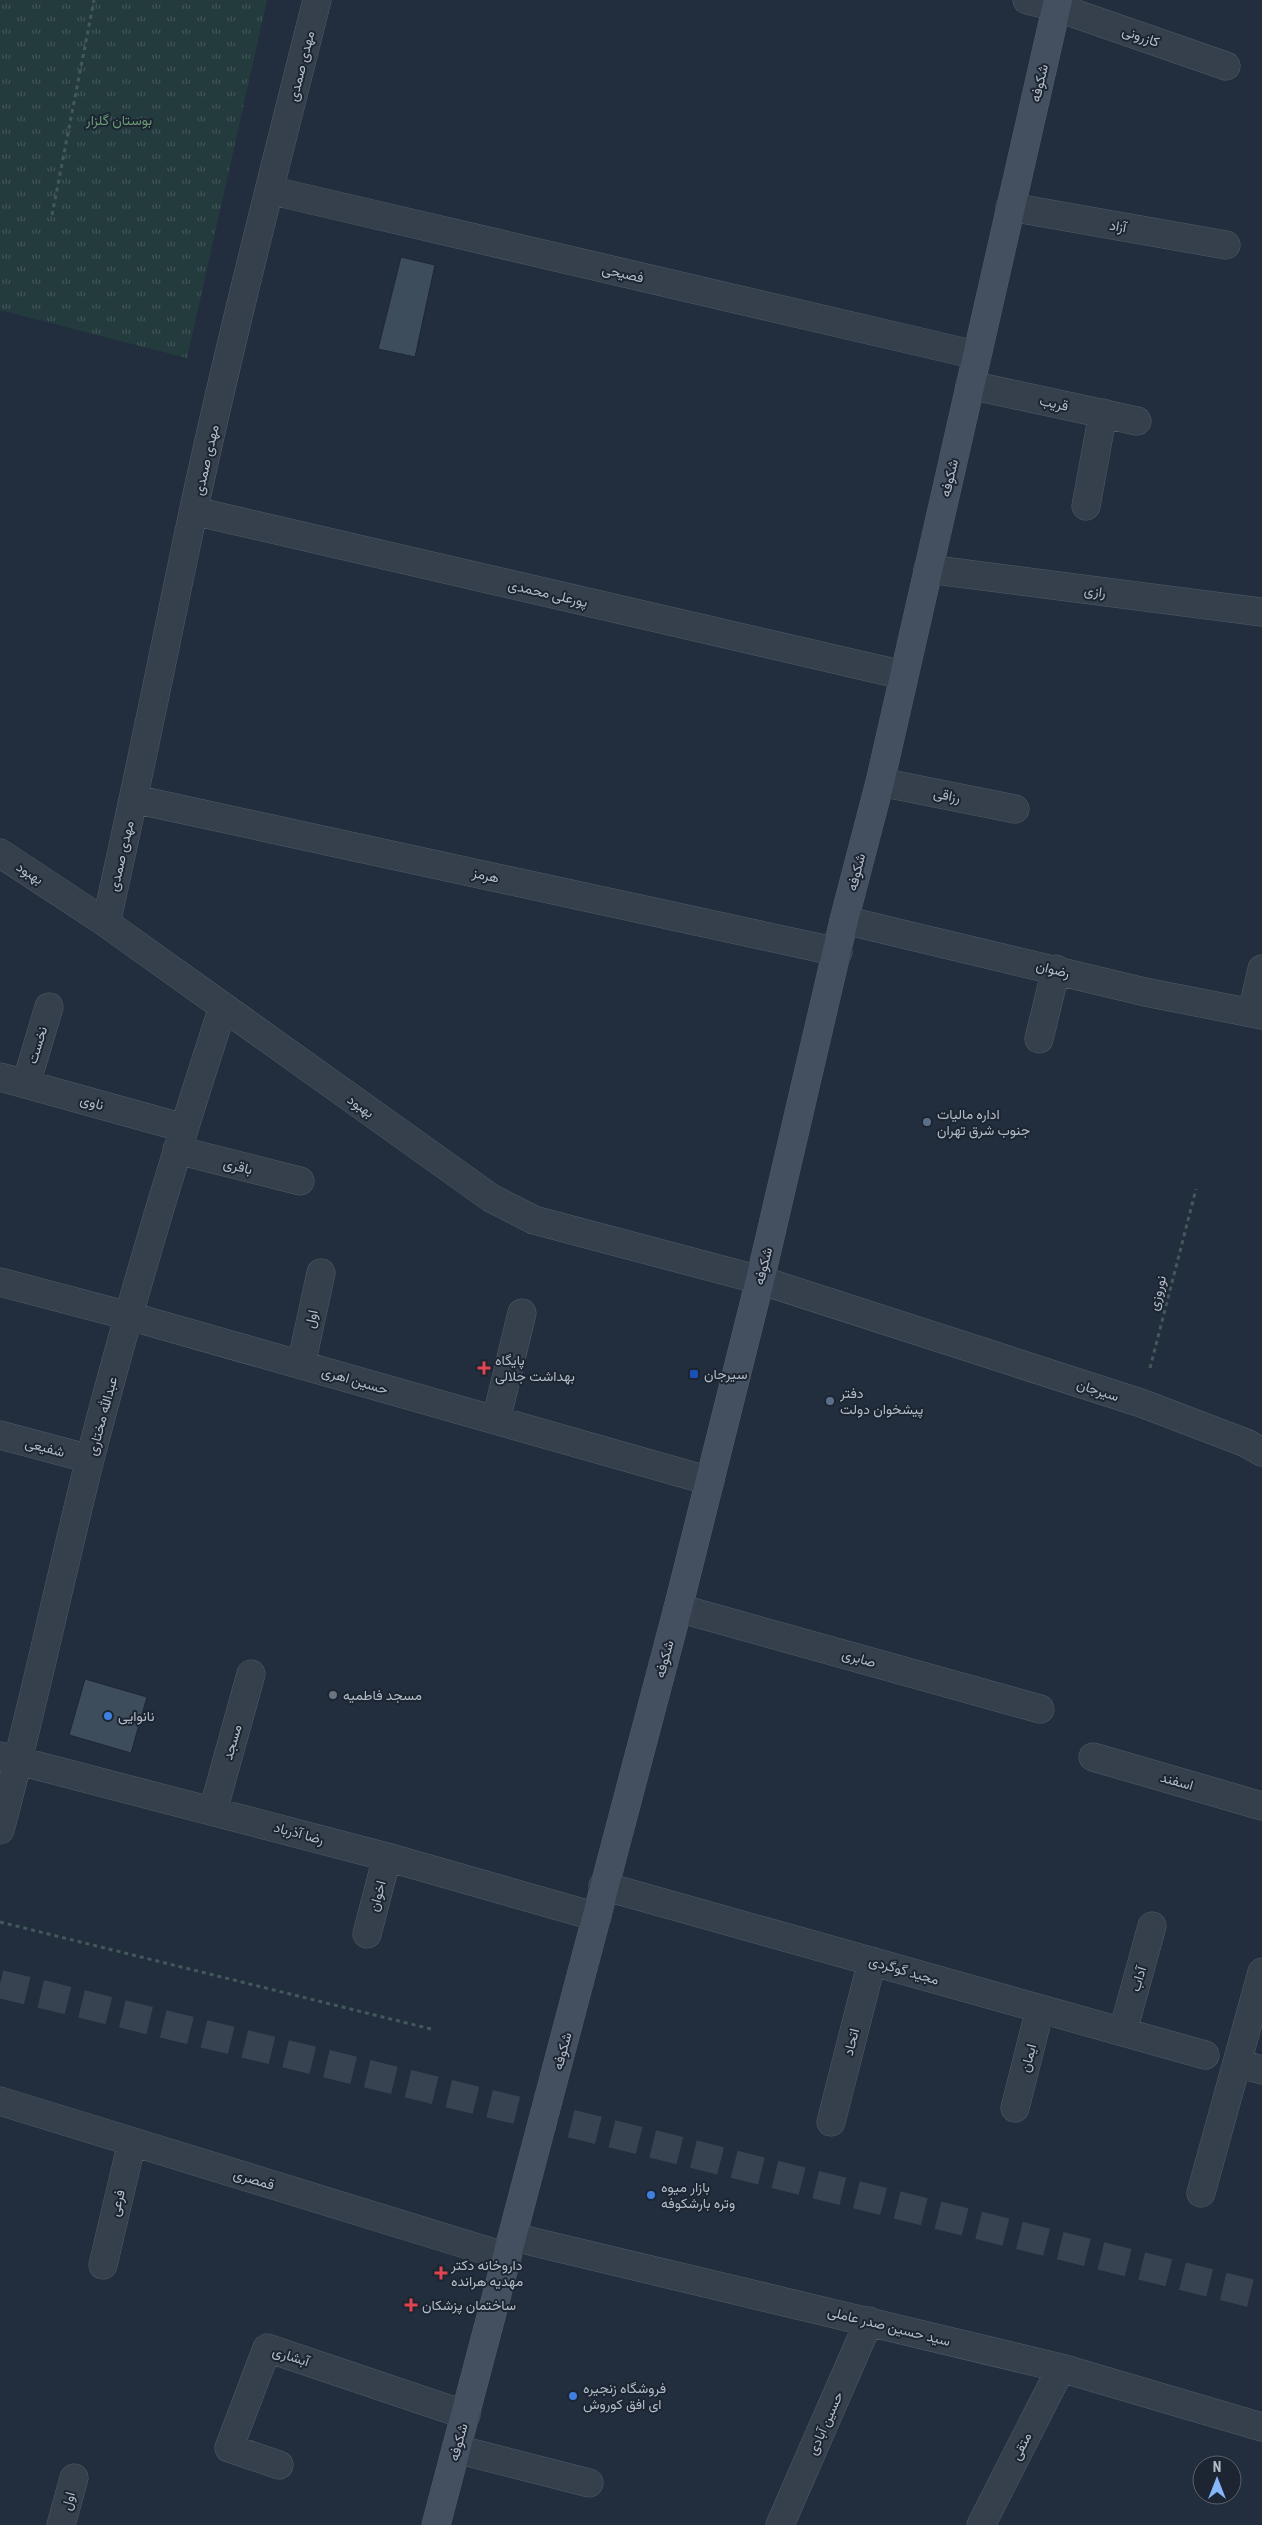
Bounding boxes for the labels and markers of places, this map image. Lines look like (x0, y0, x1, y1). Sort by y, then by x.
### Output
place label: اداره مالیات جنوب شرق تهران (937, 1106, 1030, 1139)
marker: اداره مالیات جنوب شرق تهران (921, 1116, 933, 1128)
place label: پایگاه بهداشت جلالی (495, 1352, 575, 1385)
marker: پایگاه بهداشت جلالی (477, 1361, 491, 1375)
place label: سیرجان (704, 1366, 747, 1383)
marker: سیرجان (688, 1368, 700, 1380)
place label: دفتر پیشخوان دولت (839, 1385, 924, 1419)
marker: دفتر پیشخوان دولت (824, 1395, 836, 1407)
place label: مسجد فاطمیه (343, 1687, 422, 1704)
marker: مسجد فاطمیه (327, 1689, 339, 1701)
place label: نانوایی (118, 1708, 154, 1725)
marker: نانوایی (102, 1710, 114, 1722)
place label: بازار میوه وتره بارشکوفه (661, 2179, 735, 2212)
marker: بازار میوه وتره بارشکوفه (645, 2189, 657, 2201)
place label: داروخانه دکتر مهدیه هرانده (450, 2257, 523, 2290)
marker: داروخانه دکتر مهدیه هرانده (435, 2267, 447, 2279)
place label: ساختمان پزشکان (422, 2297, 516, 2315)
marker: ساختمان پزشکان (404, 2298, 418, 2312)
place label: فروشگاه زنجیره ای افق کوروش (583, 2380, 666, 2413)
marker: فروشگاه زنجیره ای افق کوروش (567, 2390, 579, 2402)

